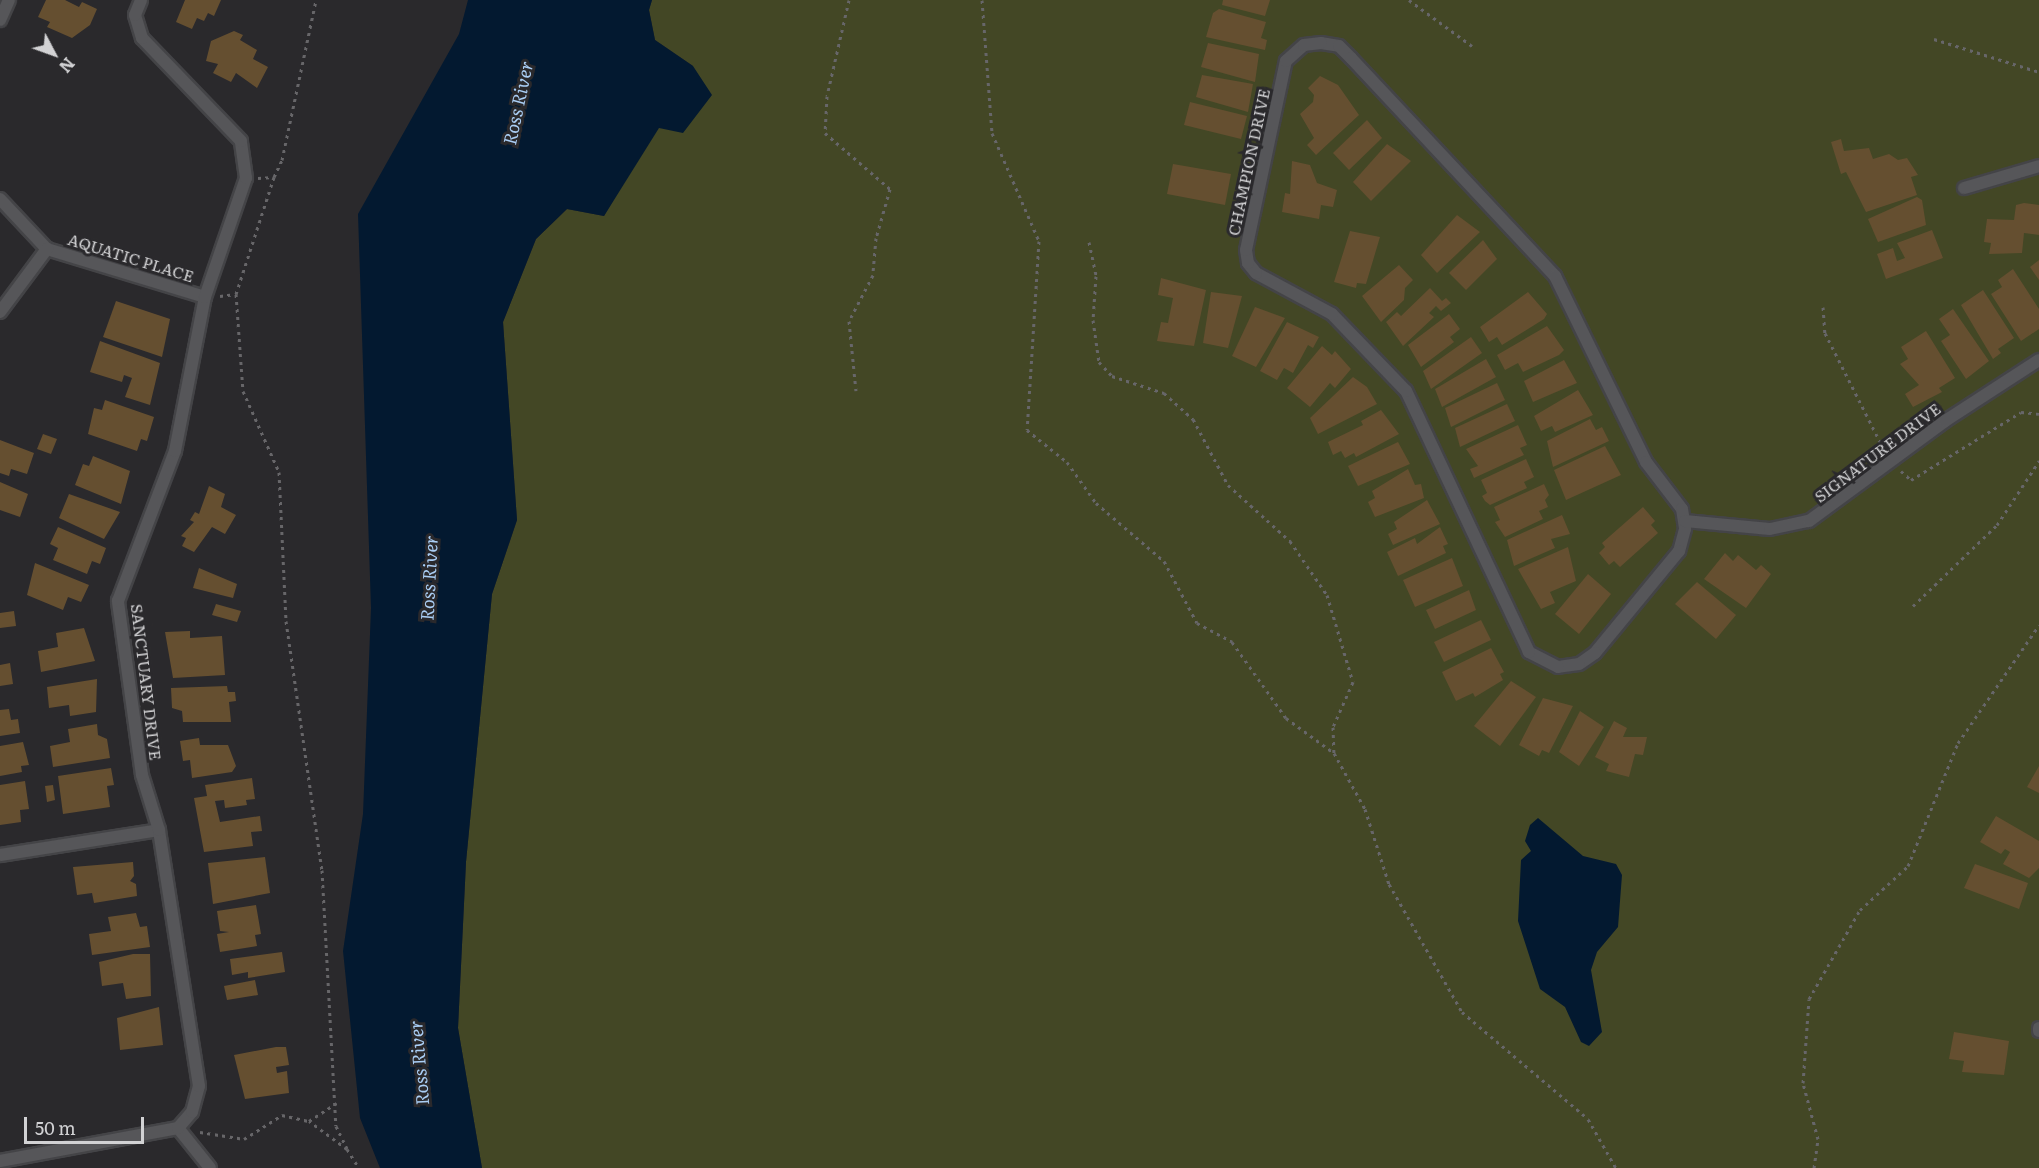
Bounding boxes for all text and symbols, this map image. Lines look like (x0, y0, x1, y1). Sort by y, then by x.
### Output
north arrow (24, 24, 84, 84)
text: N (54, 53, 81, 79)
water label: Ross River (499, 59, 537, 147)
street label: CHAMPION DRIVE (1223, 87, 1273, 237)
street label: AQUATIC PLACE (66, 229, 196, 285)
street label: SIGNATURE DRIVE (1810, 398, 1944, 506)
water label: Ross River (416, 535, 442, 621)
street label: SANCTUARY DRIVE (128, 603, 166, 761)
water label: Ross River (405, 1020, 433, 1106)
scale bar (27, 1105, 147, 1143)
text: 50 m (35, 1114, 76, 1141)

